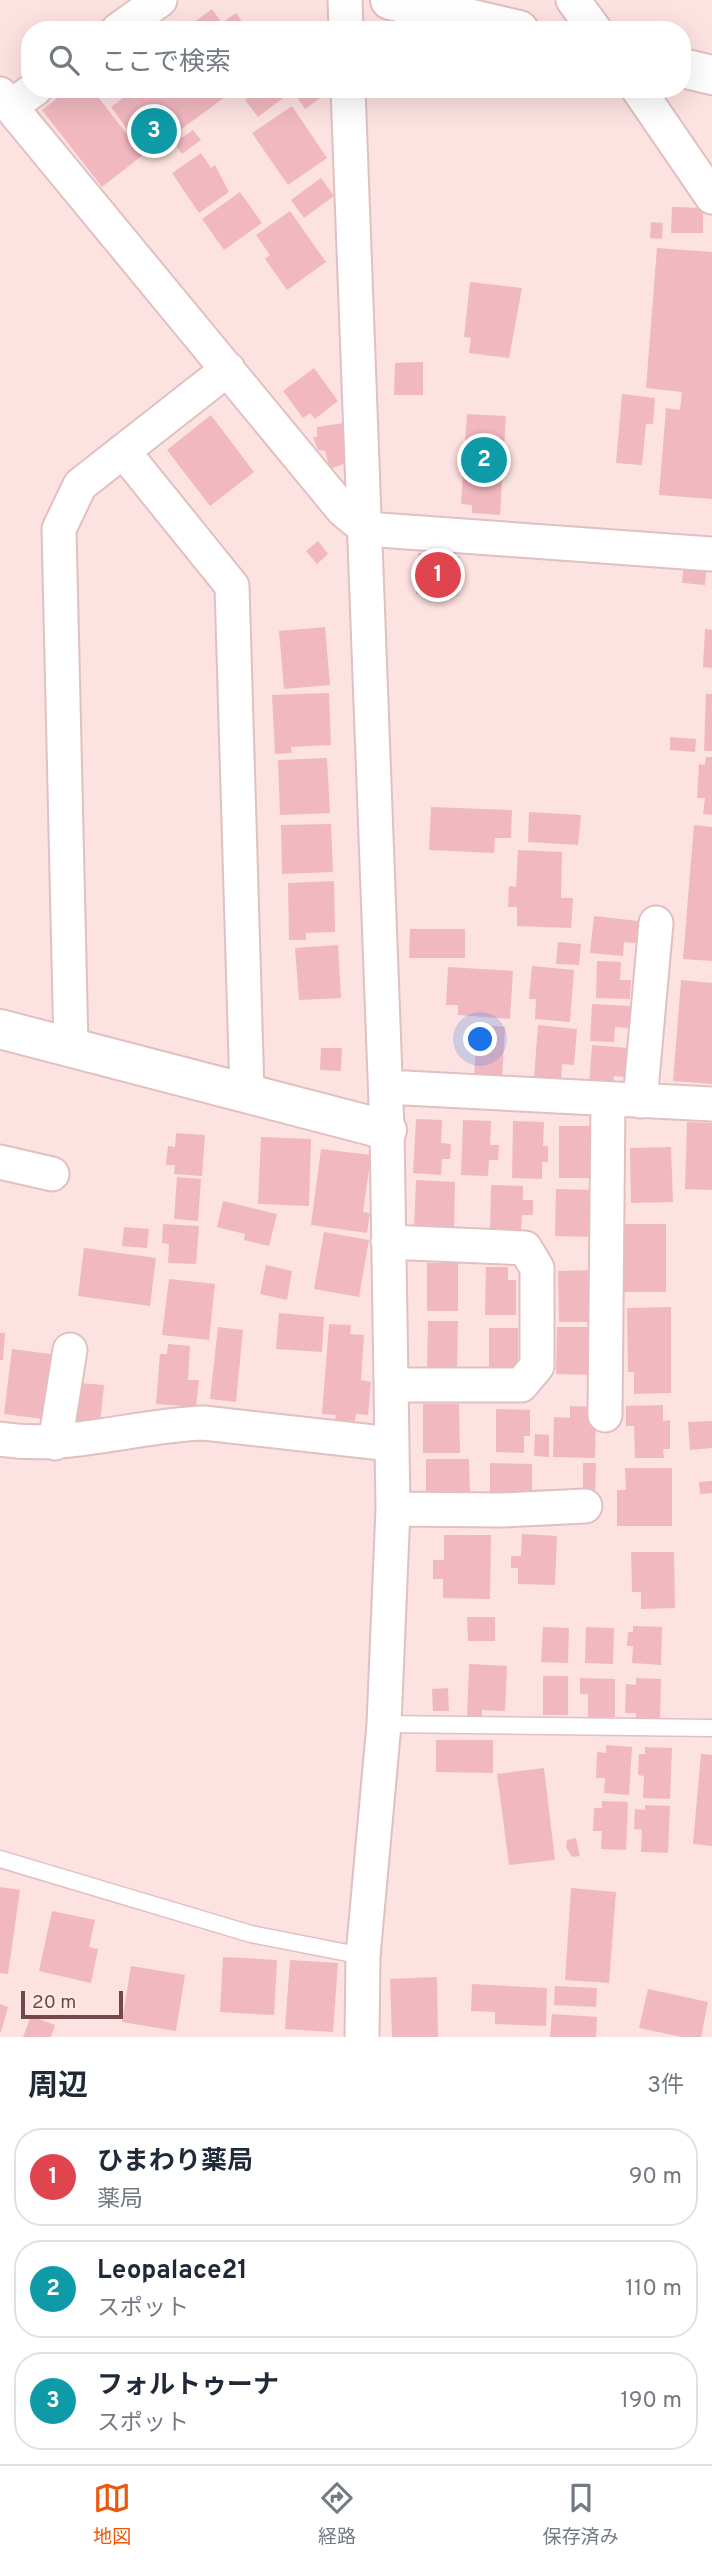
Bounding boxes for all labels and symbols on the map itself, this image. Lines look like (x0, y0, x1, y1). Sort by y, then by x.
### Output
pin: 3 (131, 105, 177, 157)
pin: 2 (461, 434, 507, 486)
pin: 1 (415, 549, 461, 601)
your location (463, 1022, 497, 1056)
scale bar (21, 1988, 122, 2020)

